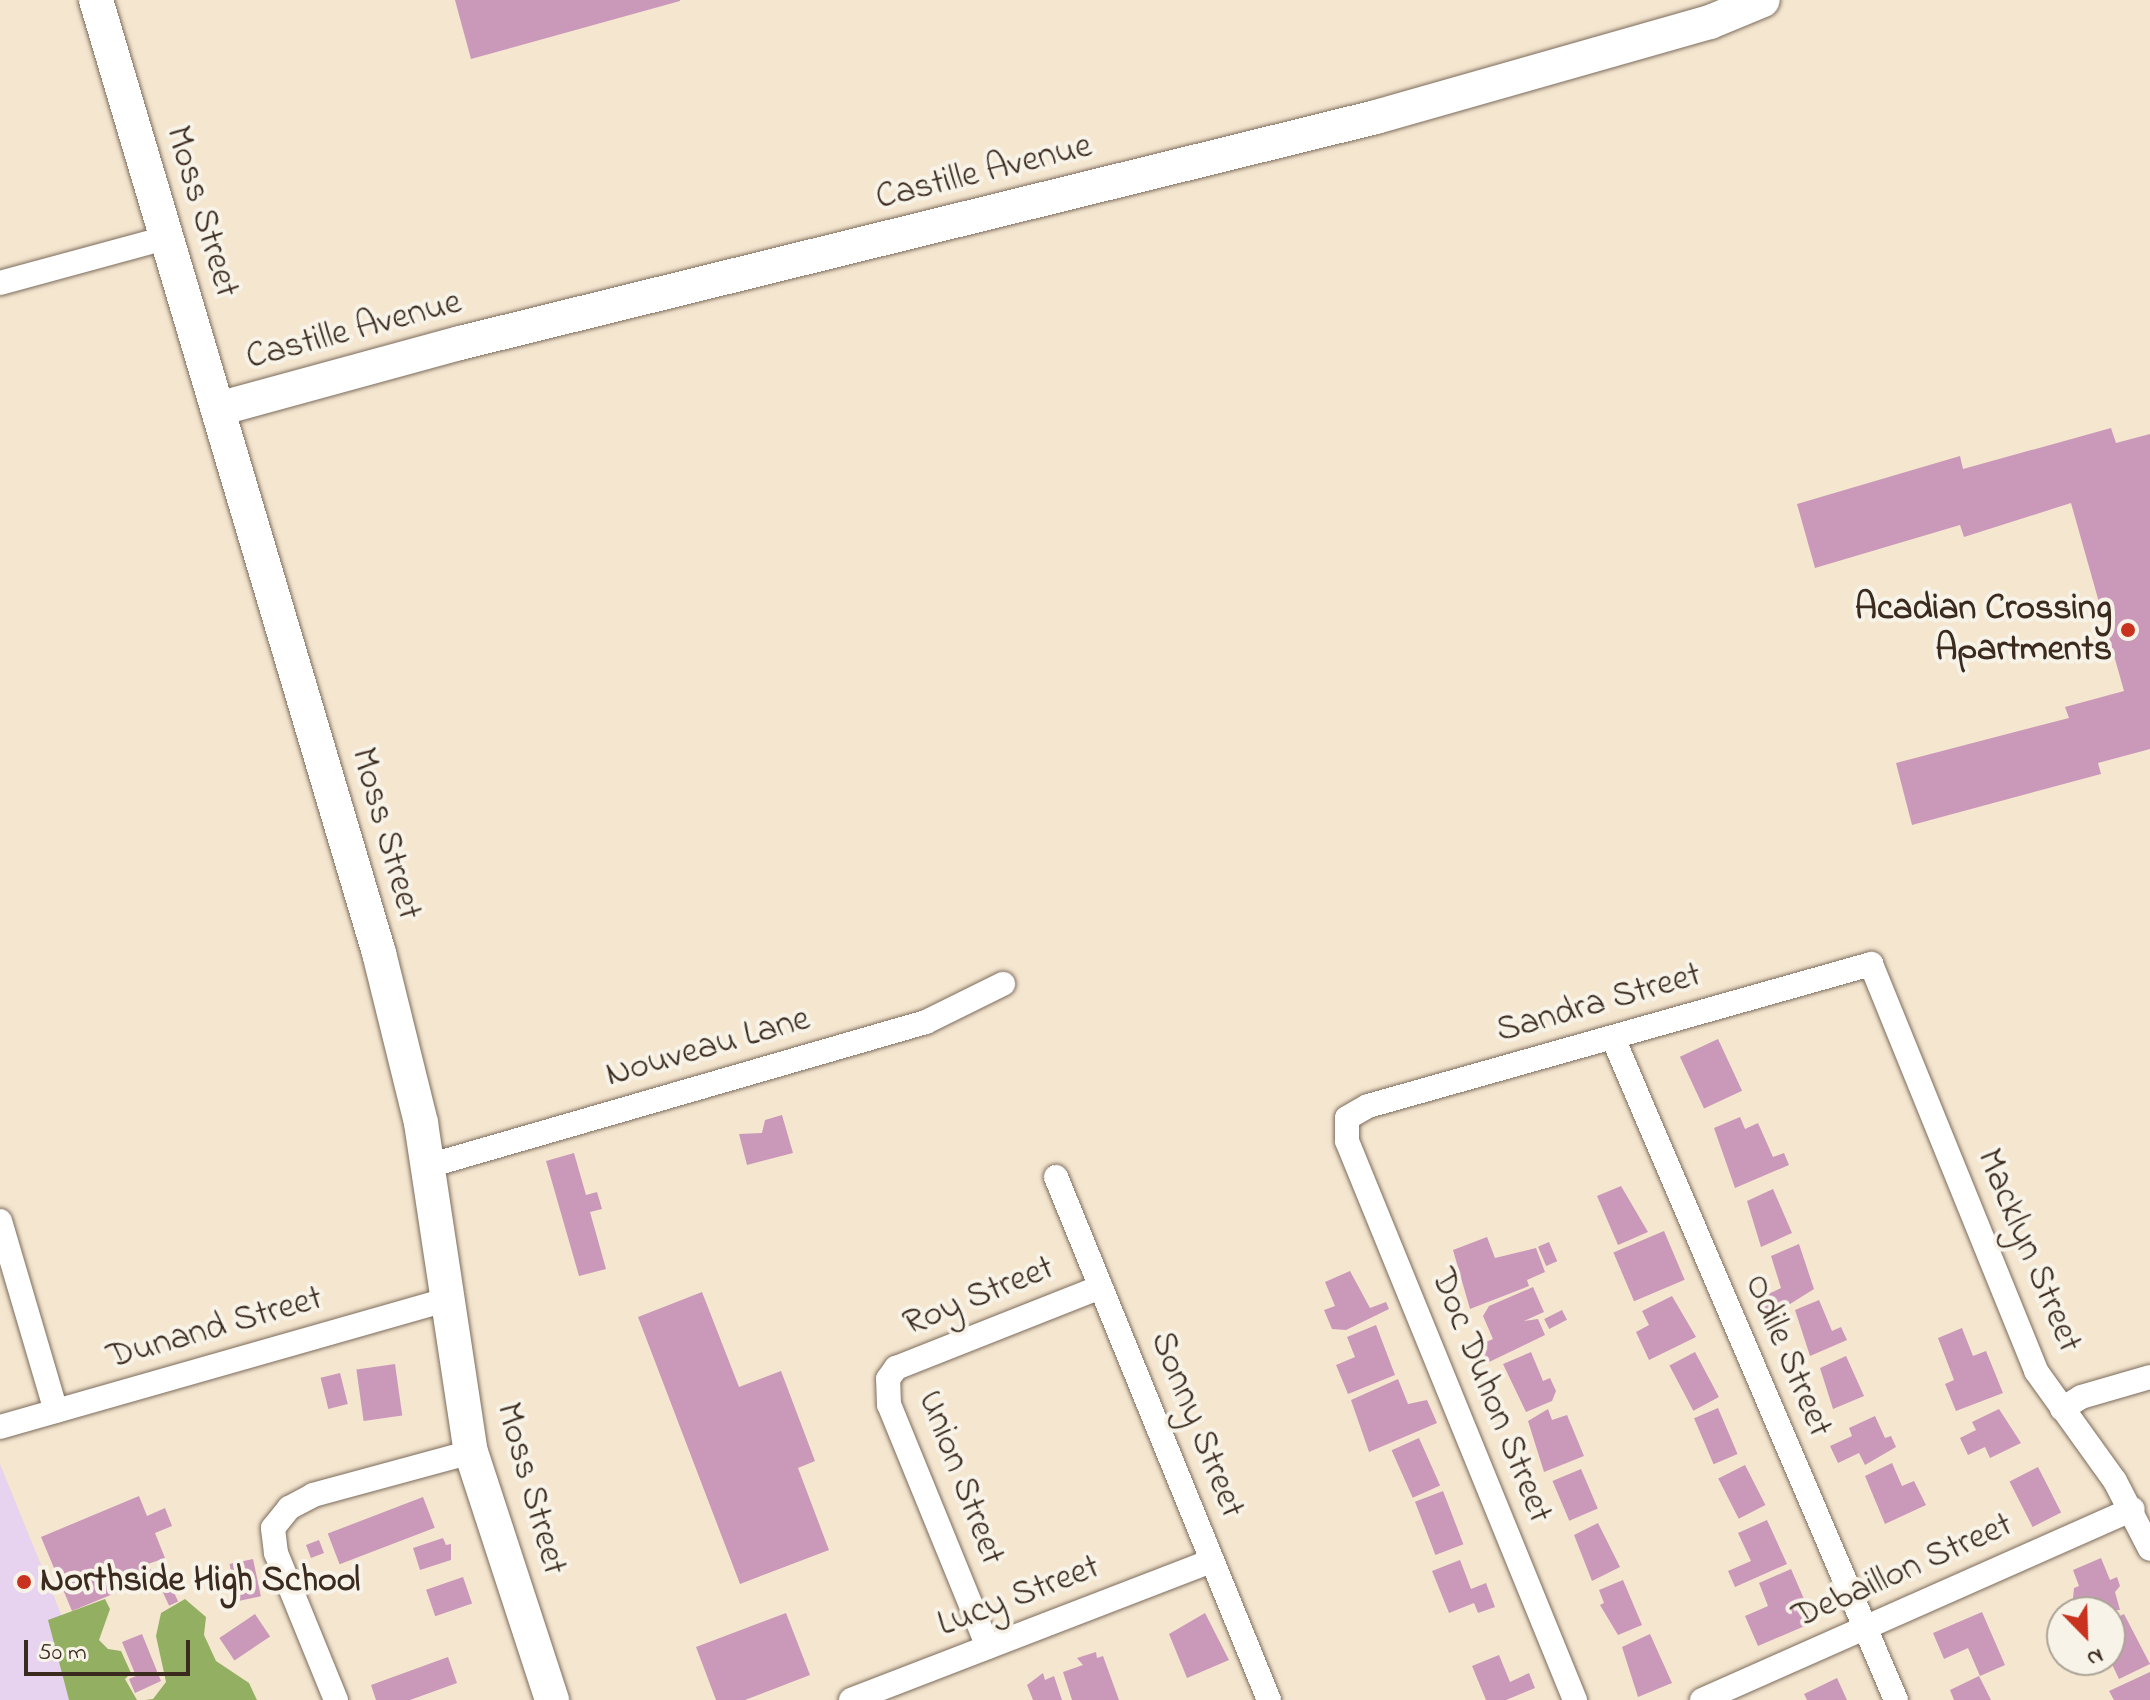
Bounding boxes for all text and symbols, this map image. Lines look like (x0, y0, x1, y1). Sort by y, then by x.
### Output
street label: Moss Street (154, 121, 248, 303)
street label: Castille Avenue (872, 125, 1096, 221)
street label: Castille Avenue (242, 282, 466, 380)
place label: Acadian Crossing Apartments (1855, 587, 2112, 672)
marker: Acadian Crossing Apartments (2119, 621, 2137, 639)
street label: Moss Street (340, 743, 430, 925)
street label: Sandra Street (1492, 954, 1706, 1054)
street label: Nouveau Lane (601, 998, 815, 1098)
street label: Macklyn Street (1966, 1143, 2090, 1359)
street label: Roy Street (897, 1247, 1061, 1347)
street label: Doc Duhon Street (1419, 1263, 1561, 1529)
street label: Odile Street (1733, 1268, 1841, 1444)
street label: Dunand Street (102, 1278, 328, 1380)
street label: Sonny Street (1139, 1326, 1253, 1524)
street label: Union Street (907, 1385, 1013, 1571)
street label: Moss Street (485, 1398, 575, 1580)
street label: Debaillon Street (1787, 1504, 2019, 1640)
street label: Lucy Street (932, 1546, 1106, 1648)
place label: Northside High School (40, 1560, 360, 1604)
marker: Northside High School (15, 1573, 33, 1591)
north arrow (2046, 1596, 2126, 1676)
scale bar (28, 1624, 194, 1674)
text: 50 m (38, 1636, 87, 1671)
text: N (2082, 1639, 2108, 1674)

